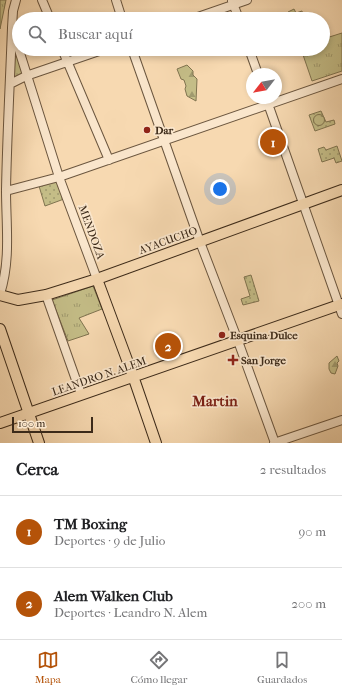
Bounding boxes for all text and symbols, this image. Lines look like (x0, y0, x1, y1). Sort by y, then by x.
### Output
search box (12, 12, 330, 56)
icon: search (26, 23, 48, 45)
text: Buscar aquí (58, 25, 133, 43)
north arrow (246, 68, 282, 104)
place label: Dar (154, 124, 173, 137)
marker: Dar (142, 125, 152, 135)
pin: 1 (260, 127, 286, 157)
your location (210, 179, 230, 199)
street label: MENDOZA (76, 203, 108, 262)
street label: AYACUCHO (136, 224, 200, 257)
place label: Esquina Dulce (230, 329, 298, 342)
marker: Esquina Dulce (217, 330, 227, 340)
pin: 2 (155, 331, 181, 361)
street label: LEANDRO N. ALEM (50, 354, 148, 399)
place label: San Jorge (241, 354, 286, 367)
marker: San Jorge (228, 355, 238, 365)
district label: Martin (191, 392, 238, 410)
scale bar (12, 415, 93, 434)
text: 100 m (18, 417, 46, 430)
text: Cerca (16, 459, 58, 479)
text: 2 resultados (260, 462, 326, 477)
text: TM Boxing (54, 515, 127, 533)
text: 1 (27, 524, 31, 539)
text: 90 m (298, 524, 326, 539)
text: Deportes · 9 de Julio (54, 533, 165, 548)
text: Alem Walken Club (54, 587, 173, 605)
text: 2 (26, 596, 32, 611)
text: 200 m (291, 596, 326, 611)
text: Deportes · Leandro N. Alem (54, 605, 207, 620)
tab: Mapa (35, 649, 61, 686)
tab: Cómo llegar (130, 649, 187, 686)
tab: Guardados (257, 649, 307, 686)

